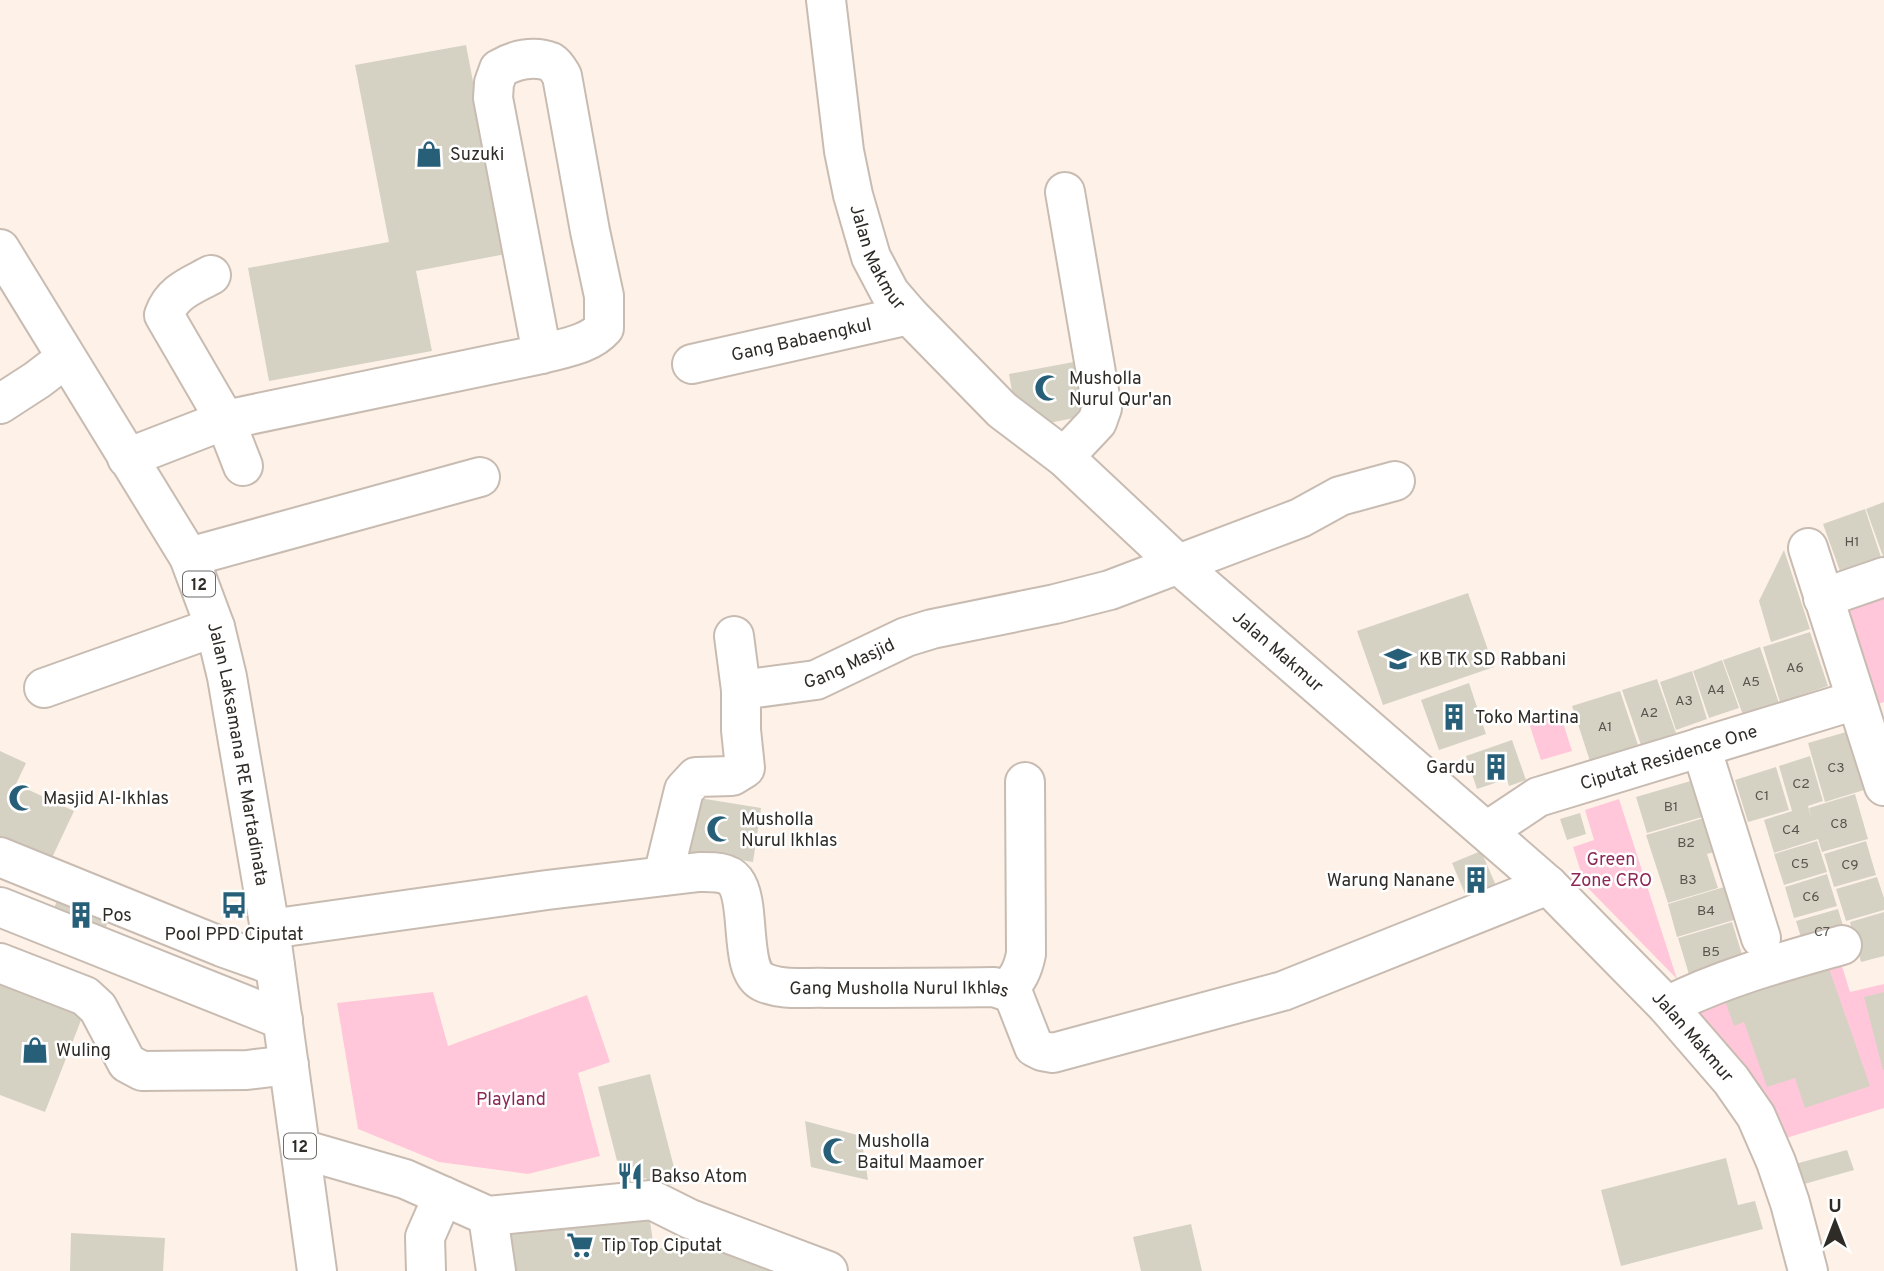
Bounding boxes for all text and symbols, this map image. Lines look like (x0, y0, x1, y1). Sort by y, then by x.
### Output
shop icon: Suzuki (414, 139, 444, 169)
place label: Suzuki (450, 144, 504, 167)
street label: Jalan Makmur (843, 202, 910, 316)
street label: Gang Babaengkul (729, 314, 874, 368)
place label: Musholla Nurul Qur'an (1069, 368, 1172, 412)
mosque icon: Musholla Nurul Qur'an (1033, 373, 1063, 403)
house number: H1 (1844, 534, 1860, 551)
road number: 12 (183, 572, 215, 596)
street label: Jalan Makmur (1227, 606, 1328, 698)
street label: Jalan Laksamana RE Martadinata (201, 619, 272, 888)
street label: Gang Masjid (802, 634, 899, 695)
school or university icon: KB TK SD Rabbani (1383, 644, 1413, 674)
place label: KB TK SD Rabbani (1419, 649, 1566, 672)
house number: A6 (1786, 660, 1804, 677)
house number: A5 (1742, 674, 1760, 691)
house number: A4 (1707, 682, 1725, 699)
house number: A3 (1675, 693, 1693, 710)
building icon: Toko Martina (1439, 702, 1469, 732)
house number: A2 (1640, 705, 1658, 722)
place label: Toko Martina (1475, 707, 1579, 730)
house number: A1 (1598, 719, 1612, 736)
street label: Ciputat Residence One (1578, 721, 1761, 796)
building icon: Gardu (1481, 752, 1511, 782)
place label: Gardu (1426, 757, 1475, 780)
house number: C3 (1827, 760, 1845, 777)
house number: C2 (1792, 776, 1810, 793)
mosque icon: Masjid Al-Ikhlas (7, 783, 37, 813)
place label: Masjid Al-Ikhlas (43, 788, 169, 811)
house number: C1 (1755, 788, 1769, 805)
house number: B1 (1664, 799, 1678, 816)
place label: Musholla Nurul Ikhlas (741, 809, 837, 853)
mosque icon: Musholla Nurul Ikhlas (705, 814, 735, 844)
house number: C8 (1830, 816, 1848, 833)
house number: C4 (1782, 822, 1800, 839)
house number: B2 (1677, 835, 1695, 852)
park label: Green Zone CRO (1570, 849, 1652, 893)
house number: C5 (1791, 856, 1809, 873)
house number: C9 (1841, 857, 1859, 874)
building icon: Warung Nanane (1461, 865, 1491, 895)
place label: Warung Nanane (1327, 870, 1455, 893)
house number: B3 (1679, 872, 1697, 889)
house number: C6 (1802, 889, 1820, 906)
bus stop icon: Pool PPD Ciputat (219, 890, 249, 920)
building icon: Pos (66, 900, 96, 930)
house number: B4 (1697, 903, 1715, 920)
place label: Pos (102, 905, 132, 928)
place label: Pool PPD Ciputat (164, 924, 304, 947)
house number: C7 (1814, 924, 1830, 941)
house number: B5 (1702, 944, 1720, 961)
street label: Gang Musholla Nurul Ikhlas (789, 977, 1012, 1004)
street label: Jalan Makmur (1646, 987, 1738, 1088)
shop icon: Wuling (20, 1035, 50, 1065)
place label: Wuling (56, 1040, 111, 1063)
park label: Playland (476, 1089, 546, 1112)
place label: Musholla Baitul Maamoer (857, 1131, 984, 1175)
road number: 12 (284, 1134, 316, 1158)
mosque icon: Musholla Baitul Maamoer (821, 1136, 851, 1166)
restaurant icon: Bakso Atom (615, 1161, 645, 1191)
place label: Bakso Atom (651, 1166, 747, 1189)
north arrow (1800, 1187, 1870, 1257)
text: U (1828, 1195, 1842, 1219)
supermarket icon: Tip Top Ciputat (565, 1230, 595, 1260)
place label: Tip Top Ciputat (601, 1235, 722, 1258)

